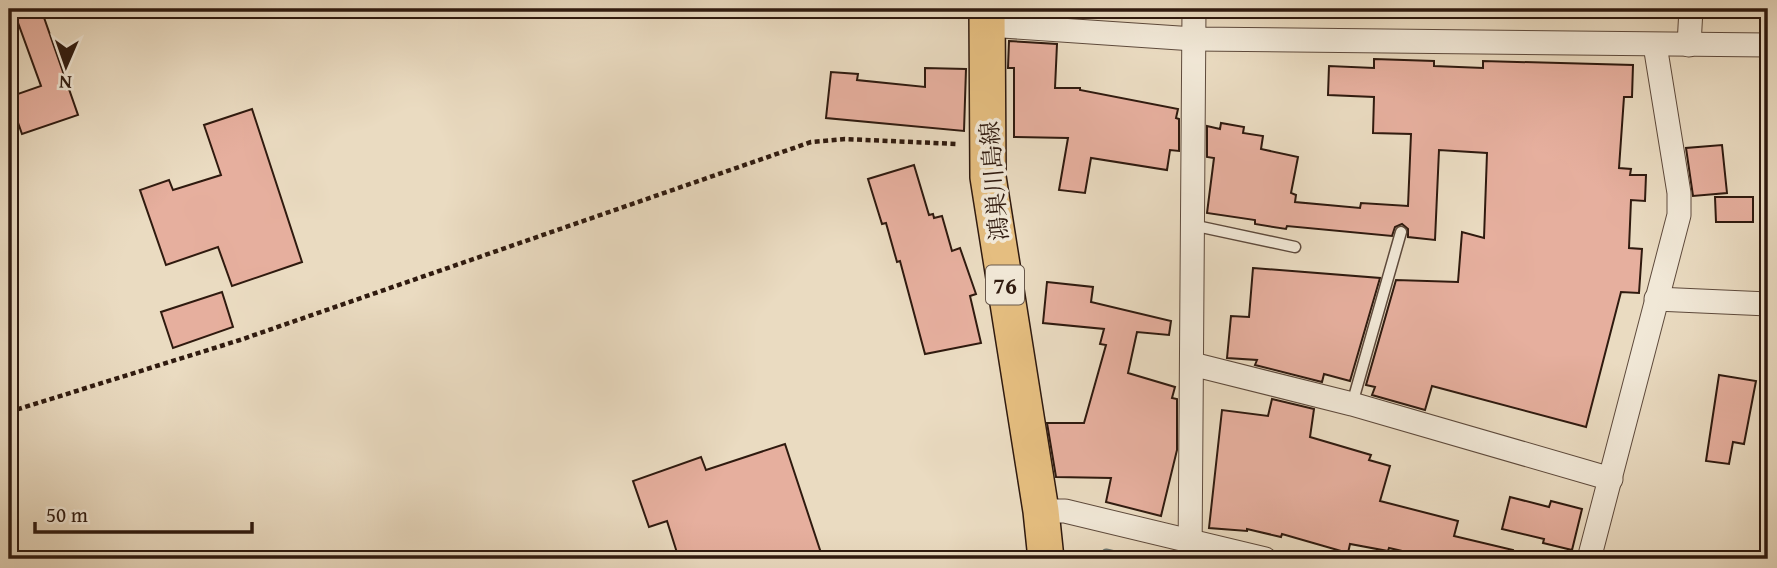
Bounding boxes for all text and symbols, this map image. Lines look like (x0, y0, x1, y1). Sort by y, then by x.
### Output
north arrow (32, 32, 102, 102)
text: N (58, 69, 72, 97)
street label: 鴻巣川島線 (971, 120, 1017, 242)
road number: 76 (986, 266, 1024, 304)
scale bar (35, 491, 252, 535)
text: 50 m (46, 499, 88, 530)

